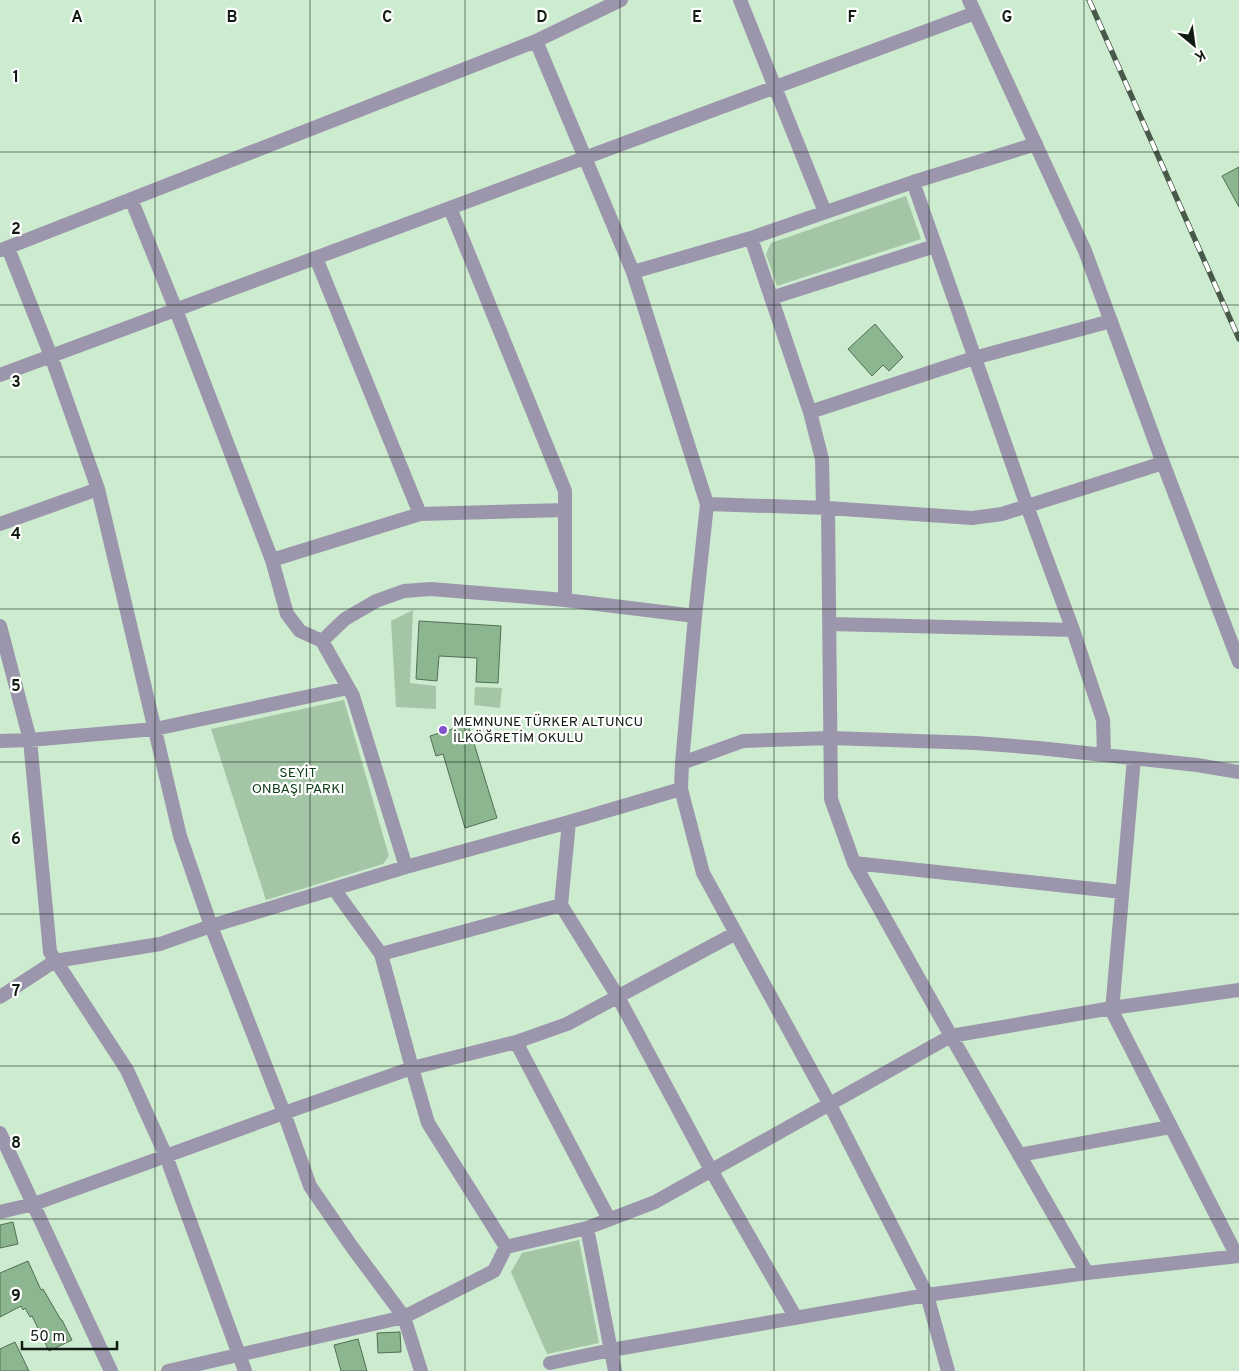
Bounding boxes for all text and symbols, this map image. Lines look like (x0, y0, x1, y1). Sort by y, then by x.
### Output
text: A (71, 8, 83, 28)
text: B (226, 8, 238, 28)
text: C (382, 8, 392, 28)
text: D (536, 8, 548, 28)
text: E (692, 8, 702, 28)
text: F (847, 8, 857, 28)
text: G (1002, 8, 1012, 28)
north arrow (1169, 20, 1219, 70)
text: K (1191, 45, 1208, 65)
text: 1 (13, 68, 19, 88)
text: 2 (11, 220, 21, 240)
text: 3 (11, 373, 21, 393)
text: 4 (11, 525, 21, 545)
text: 5 (11, 677, 21, 697)
place label: MEMNUNE TÜRKER ALTUNCU İLKÖĞRETİM OKULU (453, 713, 643, 747)
marker: MEMNUNE TÜRKER ALTUNCU İLKÖĞRETİM OKULU (437, 724, 449, 736)
park label: SEYİT ONBAŞI PARKI (252, 764, 344, 798)
text: 6 (11, 830, 21, 850)
text: 7 (12, 982, 20, 1002)
text: 8 (11, 1134, 21, 1154)
text: 9 (11, 1287, 21, 1307)
scale bar (22, 1318, 118, 1350)
text: 50 m (30, 1328, 65, 1347)

